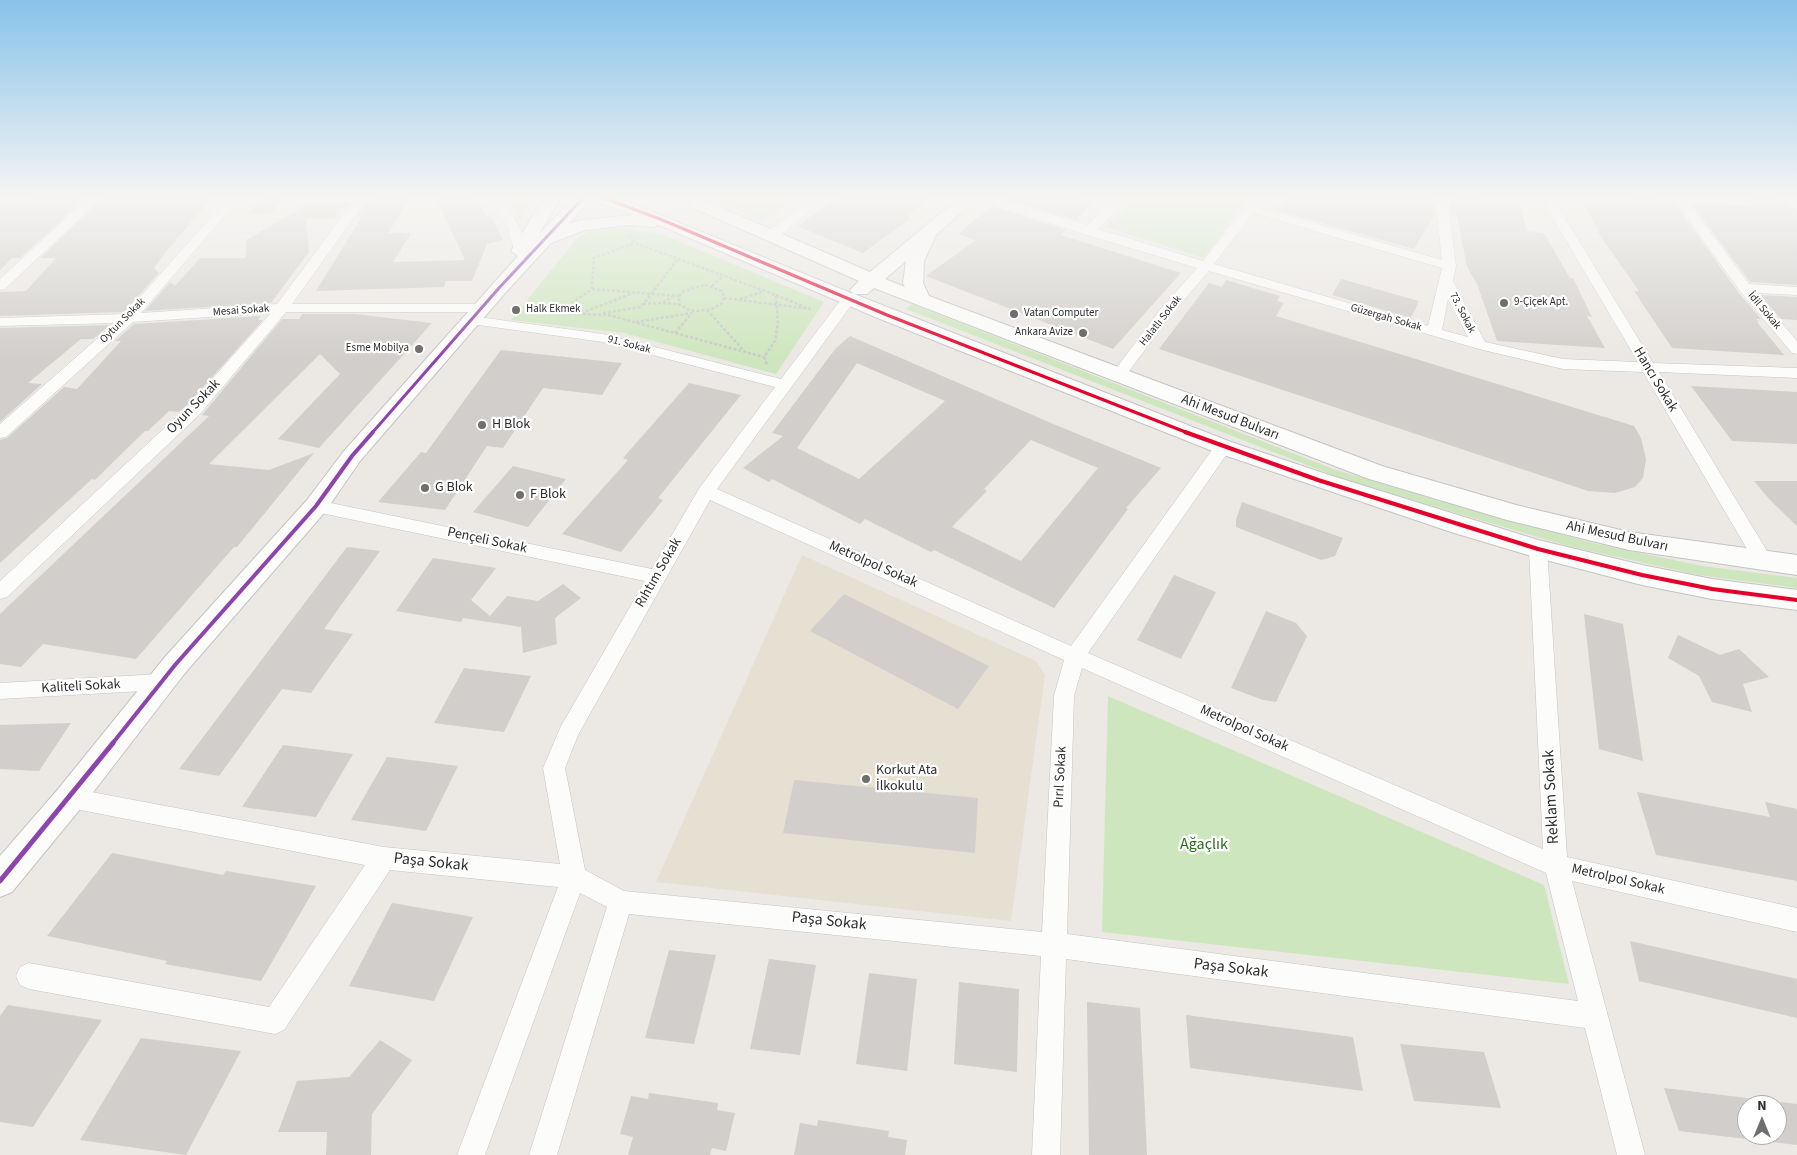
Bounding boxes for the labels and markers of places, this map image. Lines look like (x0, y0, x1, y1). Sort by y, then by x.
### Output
place label: 9-Çiçek Apt. (1514, 296, 1568, 310)
marker: 9-Çiçek Apt. (1498, 297, 1510, 309)
place label: Halk Ekmek (526, 303, 580, 317)
marker: Halk Ekmek (510, 304, 522, 316)
place label: Vatan Computer (1024, 307, 1098, 321)
marker: Vatan Computer (1008, 308, 1020, 320)
place label: Ankara Avize (1015, 326, 1073, 340)
marker: Ankara Avize (1077, 327, 1089, 339)
place label: Esme Mobilya (346, 342, 409, 356)
marker: Esme Mobilya (413, 343, 425, 355)
place label: H Blok (492, 417, 530, 433)
marker: H Blok (476, 419, 488, 431)
place label: G Blok (435, 480, 473, 496)
marker: G Blok (419, 482, 431, 494)
place label: F Blok (530, 487, 566, 503)
marker: F Blok (514, 489, 526, 501)
place label: Korkut Ata İlkokulu (876, 763, 937, 796)
marker: Korkut Ata İlkokulu (860, 773, 872, 785)

